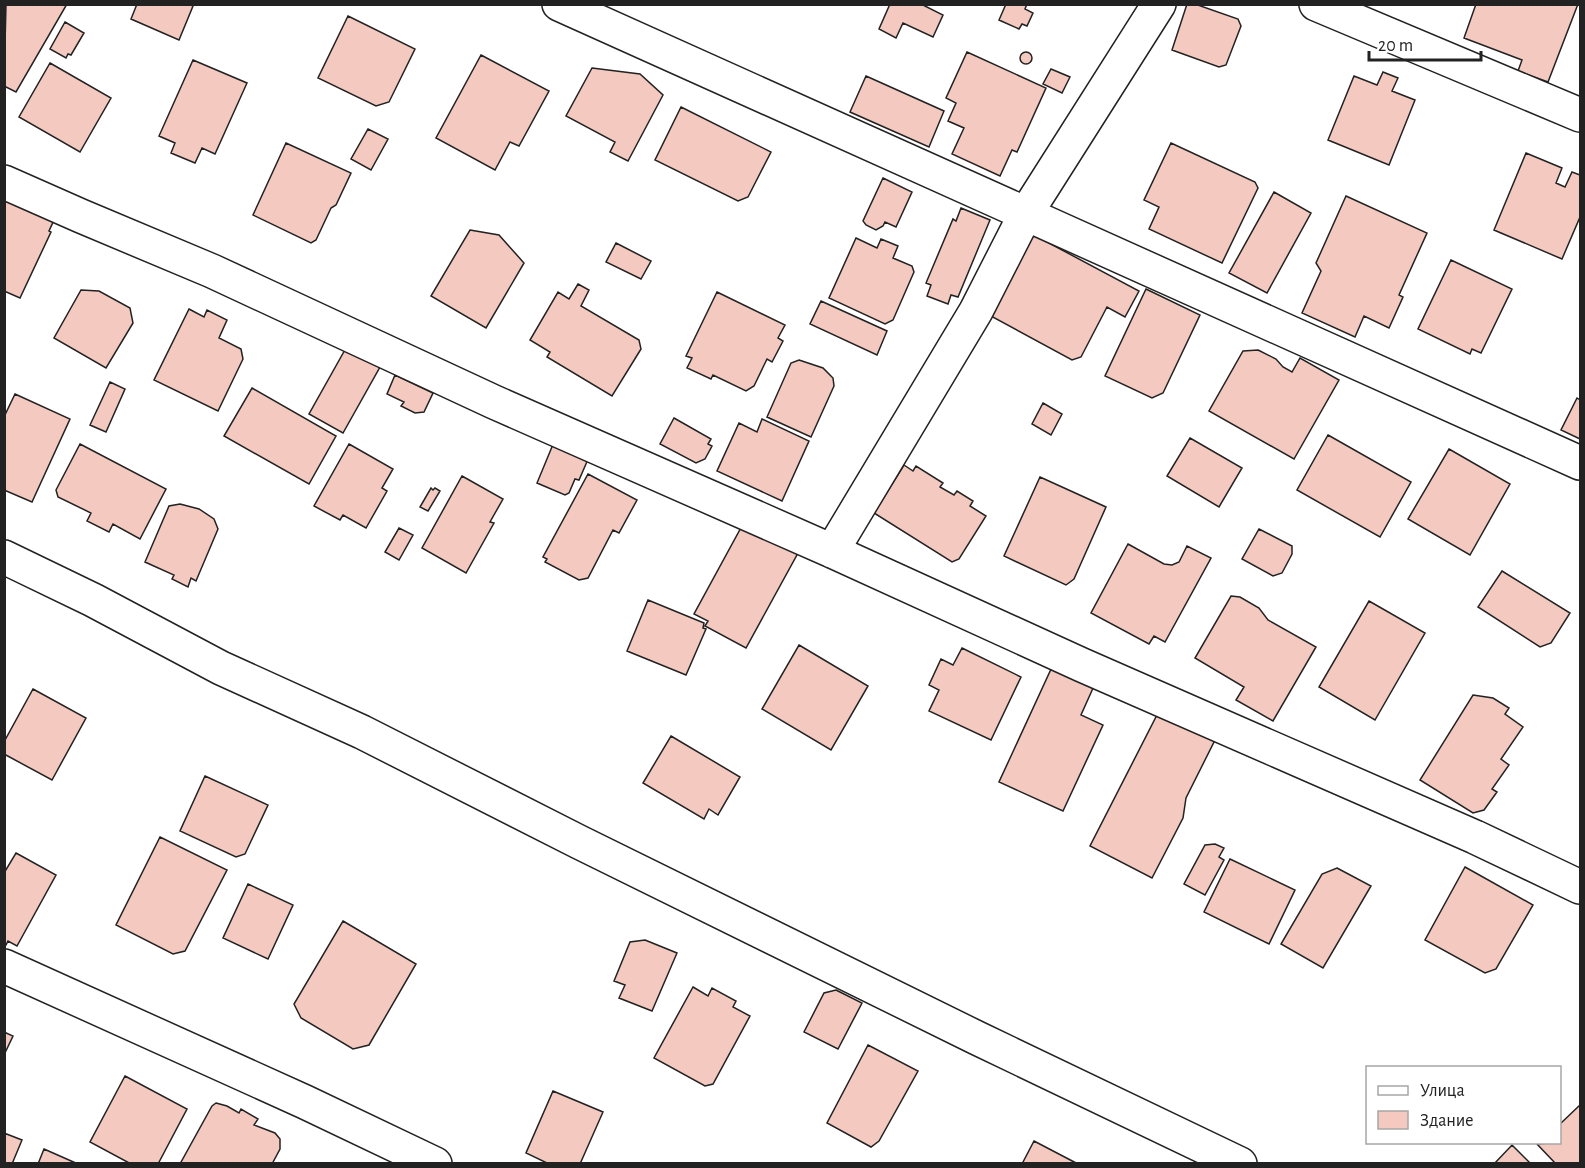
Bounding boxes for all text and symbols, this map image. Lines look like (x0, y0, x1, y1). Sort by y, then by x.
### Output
scale bar (1369, 24, 1482, 62)
text: 20 m (1378, 37, 1413, 55)
legend (1366, 1066, 1561, 1144)
text: Улица (1420, 1082, 1465, 1100)
text: Здание (1420, 1112, 1474, 1130)

